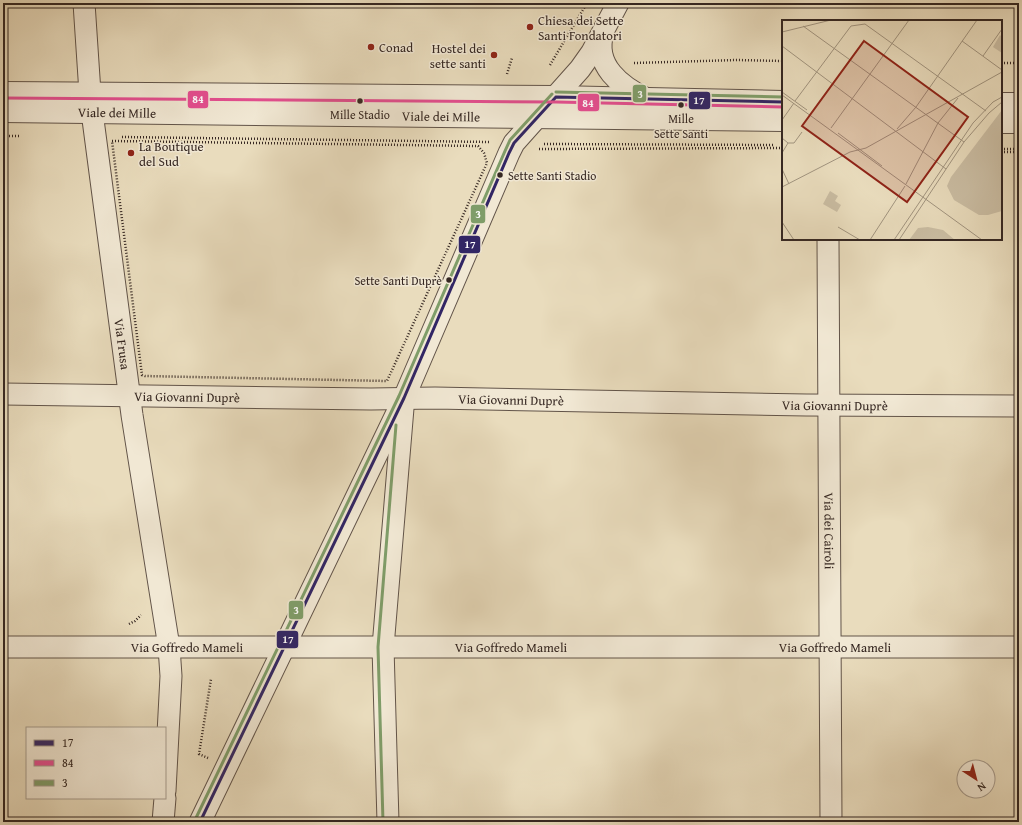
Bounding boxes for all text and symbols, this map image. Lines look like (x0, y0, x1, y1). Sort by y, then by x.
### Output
place label: Chiesa dei Sette Santi Fondatori (538, 11, 624, 45)
inset map (782, 20, 1002, 240)
marker: Chiesa dei Sette Santi Fondatori (525, 22, 535, 32)
place label: Conad (379, 38, 413, 57)
place label: Hostel dei sette santi (430, 39, 486, 73)
marker: Conad (366, 42, 376, 52)
marker: Hostel dei sette santi (489, 50, 499, 60)
line badge: 3 (632, 84, 647, 103)
text: 3 (637, 86, 643, 102)
line badge: 84 (187, 90, 209, 109)
text: 84 (192, 91, 204, 107)
line badge: 17 (688, 91, 711, 110)
text: 17 (693, 92, 705, 108)
line badge: 84 (577, 93, 600, 112)
text: 84 (582, 95, 594, 111)
marker: Mille Stadio (355, 96, 365, 106)
marker: Mille Sette Santi (676, 100, 686, 110)
street label: Viale dei Mille (78, 102, 156, 122)
place label: Mille Stadio (330, 106, 390, 123)
street label: Viale dei Mille (402, 106, 480, 126)
place label: Mille Sette Santi (654, 110, 709, 142)
place label: La Boutique del Sud (139, 137, 204, 171)
marker: La Boutique del Sud (126, 148, 136, 158)
place label: Sette Santi Stadio (508, 167, 596, 184)
marker: Sette Santi Stadio (495, 170, 505, 180)
line badge: 3 (470, 204, 486, 224)
text: 3 (475, 206, 481, 222)
line badge: 17 (458, 235, 481, 254)
text: 17 (464, 236, 476, 252)
place label: Sette Santi Duprè (354, 272, 442, 289)
marker: Sette Santi Duprè (444, 275, 454, 285)
street label: Via Frusa (110, 317, 136, 371)
street label: Via Giovanni Duprè (134, 386, 240, 407)
street label: Via Giovanni Duprè (458, 389, 564, 410)
street label: Via Giovanni Duprè (782, 395, 888, 415)
street label: Via dei Cairoli (820, 493, 839, 570)
line badge: 3 (288, 600, 304, 620)
text: 3 (293, 602, 299, 618)
line badge: 17 (276, 630, 299, 649)
text: 17 (282, 631, 294, 647)
street label: Via Goffredo Mameli (131, 638, 244, 657)
street label: Via Goffredo Mameli (455, 638, 568, 657)
street label: Via Goffredo Mameli (779, 638, 892, 657)
legend (26, 727, 166, 799)
text: 17 (62, 734, 74, 751)
text: 84 (62, 754, 74, 771)
north arrow (956, 759, 996, 799)
text: 3 (62, 774, 68, 791)
text: N (974, 778, 990, 796)

